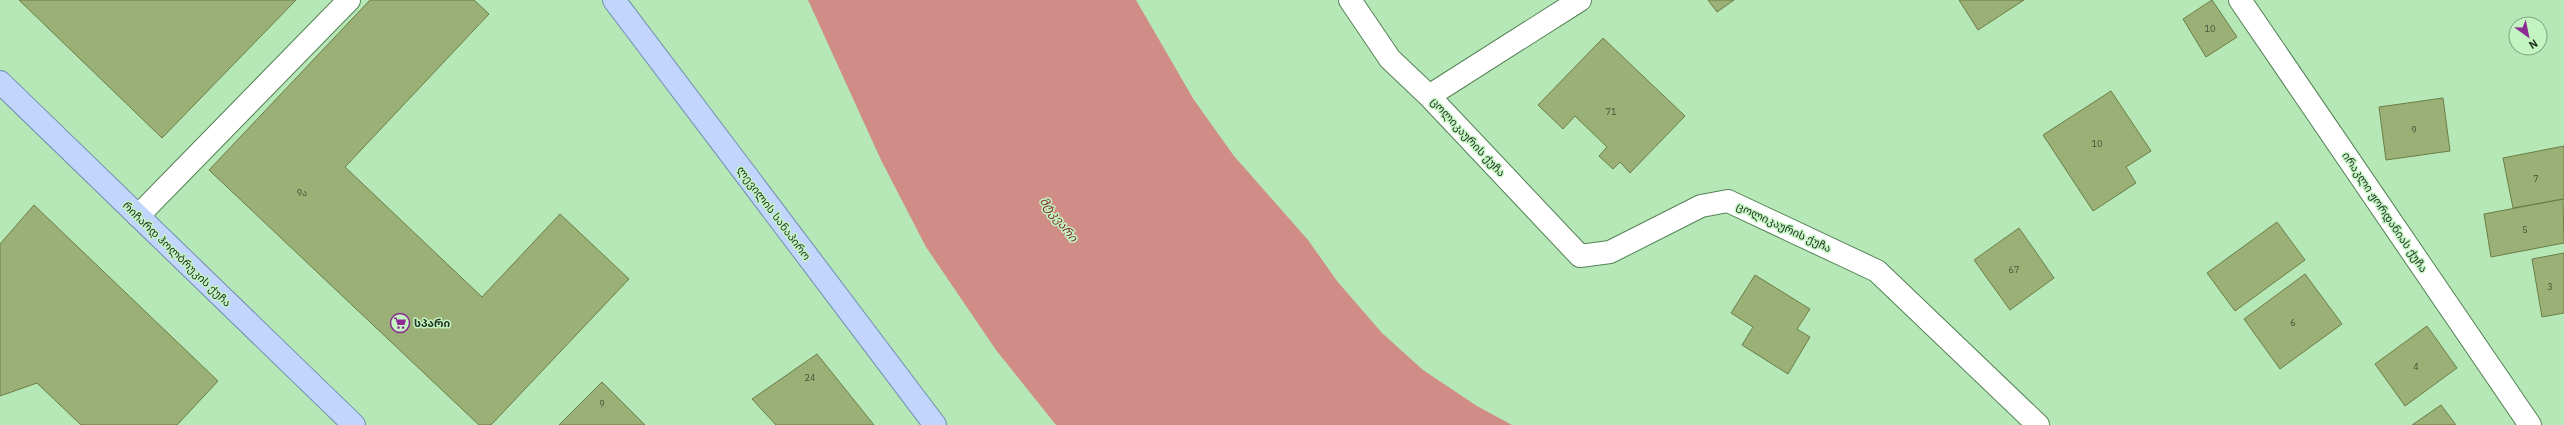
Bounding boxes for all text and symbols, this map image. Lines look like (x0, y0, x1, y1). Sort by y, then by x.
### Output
north arrow (2508, 16, 2548, 56)
house number: 10 (2205, 23, 2215, 34)
text: N (2526, 36, 2541, 52)
street label: ცოლიკაურის ქუჩა (1428, 94, 1508, 180)
house number: 71 (1606, 106, 1616, 117)
house number: 9 (2411, 124, 2417, 135)
house number: 10 (2092, 138, 2102, 149)
street label: ირაკლი ჟორდანიას ქუჩა (2339, 149, 2431, 275)
street label: ლევილის სანაპირო (734, 163, 814, 263)
house number: 7 (2533, 173, 2539, 184)
house number: 9ა (297, 187, 307, 198)
water label: მტკვარი (1037, 194, 1082, 245)
street label: რიჩარდ ჰოლბრუკის ქუჩა (120, 198, 234, 310)
street label: ცოლიკაურის ქუჩა (1734, 199, 1834, 255)
house number: 5 (2522, 224, 2528, 235)
house number: 67 (2009, 264, 2019, 275)
house number: 3 (2547, 281, 2553, 292)
supermarket icon: სპარი (389, 312, 411, 334)
place label: სპარი (414, 316, 450, 330)
house number: 6 (2290, 317, 2296, 328)
house number: 4 (2413, 361, 2419, 372)
house number: 24 (805, 372, 815, 383)
house number: 9 (599, 398, 605, 409)

